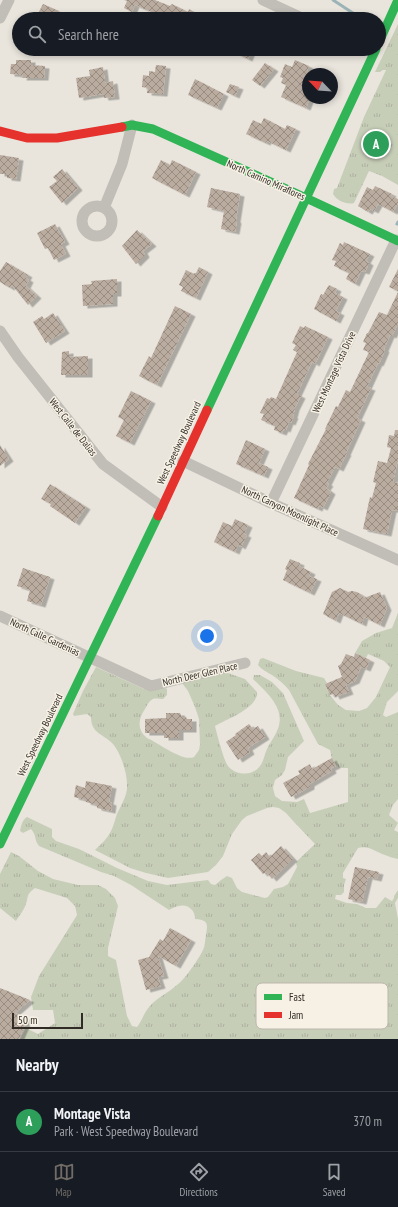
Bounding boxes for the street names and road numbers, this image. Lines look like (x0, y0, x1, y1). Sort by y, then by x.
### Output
street label: North Camino Miraflores (225, 157, 308, 203)
street label: West Montage Vista Drive (309, 329, 359, 415)
street label: West Calle de Dalias (46, 395, 100, 459)
street label: West Speedway Boulevard (154, 399, 204, 487)
street label: North Canyon Moonlight Place (240, 483, 340, 539)
street label: North Calle Gardenias (8, 615, 82, 659)
street label: North Deer Glen Place (161, 659, 239, 689)
street label: West Speedway Boulevard (14, 692, 66, 778)

